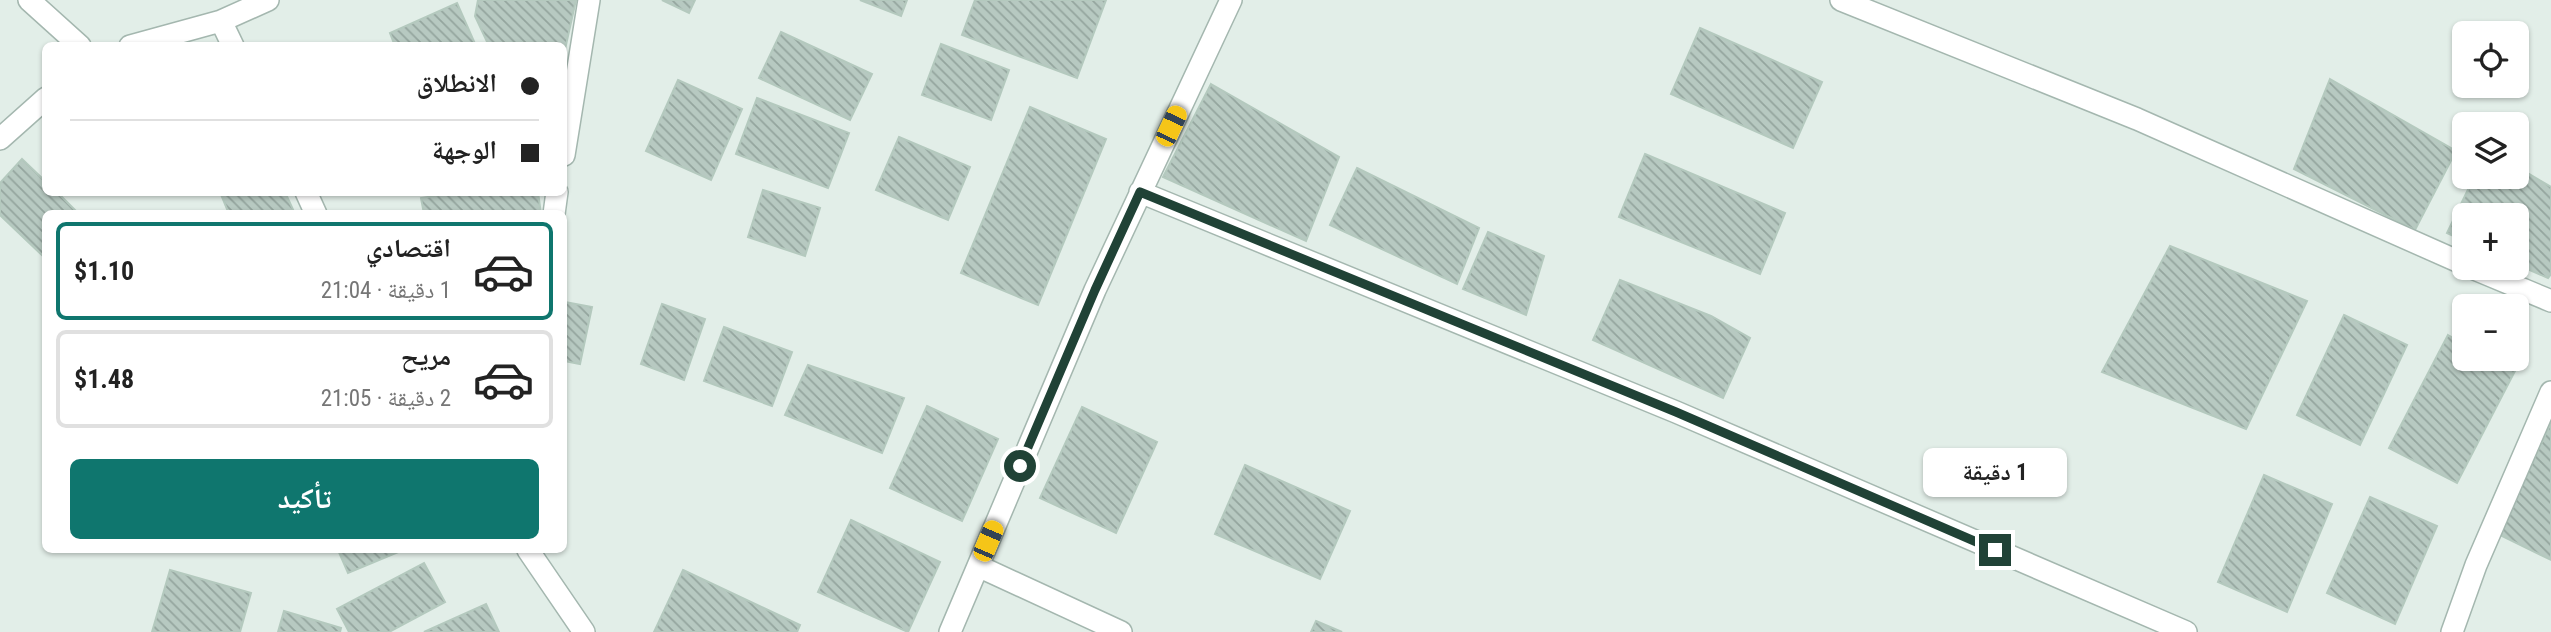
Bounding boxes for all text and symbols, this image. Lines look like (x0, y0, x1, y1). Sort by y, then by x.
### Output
map controls (2452, 21, 2529, 371)
button: locate (2452, 21, 2529, 98)
text: الانطلاق (417, 68, 497, 98)
car (1153, 103, 1190, 149)
button: layers (2452, 112, 2529, 189)
text: الوجهة (432, 135, 497, 165)
button: + (2452, 203, 2529, 280)
text: اقتصادي (366, 233, 451, 263)
icon: car (472, 240, 535, 303)
text: $1.10 (74, 256, 134, 286)
text: 1 دقيقة · 21:04 (321, 277, 451, 304)
button: − (2452, 294, 2529, 371)
text: مريح (401, 341, 451, 371)
icon: car (472, 348, 535, 411)
text: $1.48 (74, 364, 134, 394)
text: 2 دقيقة · 21:05 (321, 385, 451, 412)
callout: 1 دقيقة (1923, 448, 2067, 498)
route start (1004, 450, 1036, 482)
button: تأكيد (70, 459, 539, 539)
text: 1 دقيقة (1962, 459, 2028, 486)
car (971, 518, 1006, 564)
route end (1979, 534, 2011, 566)

